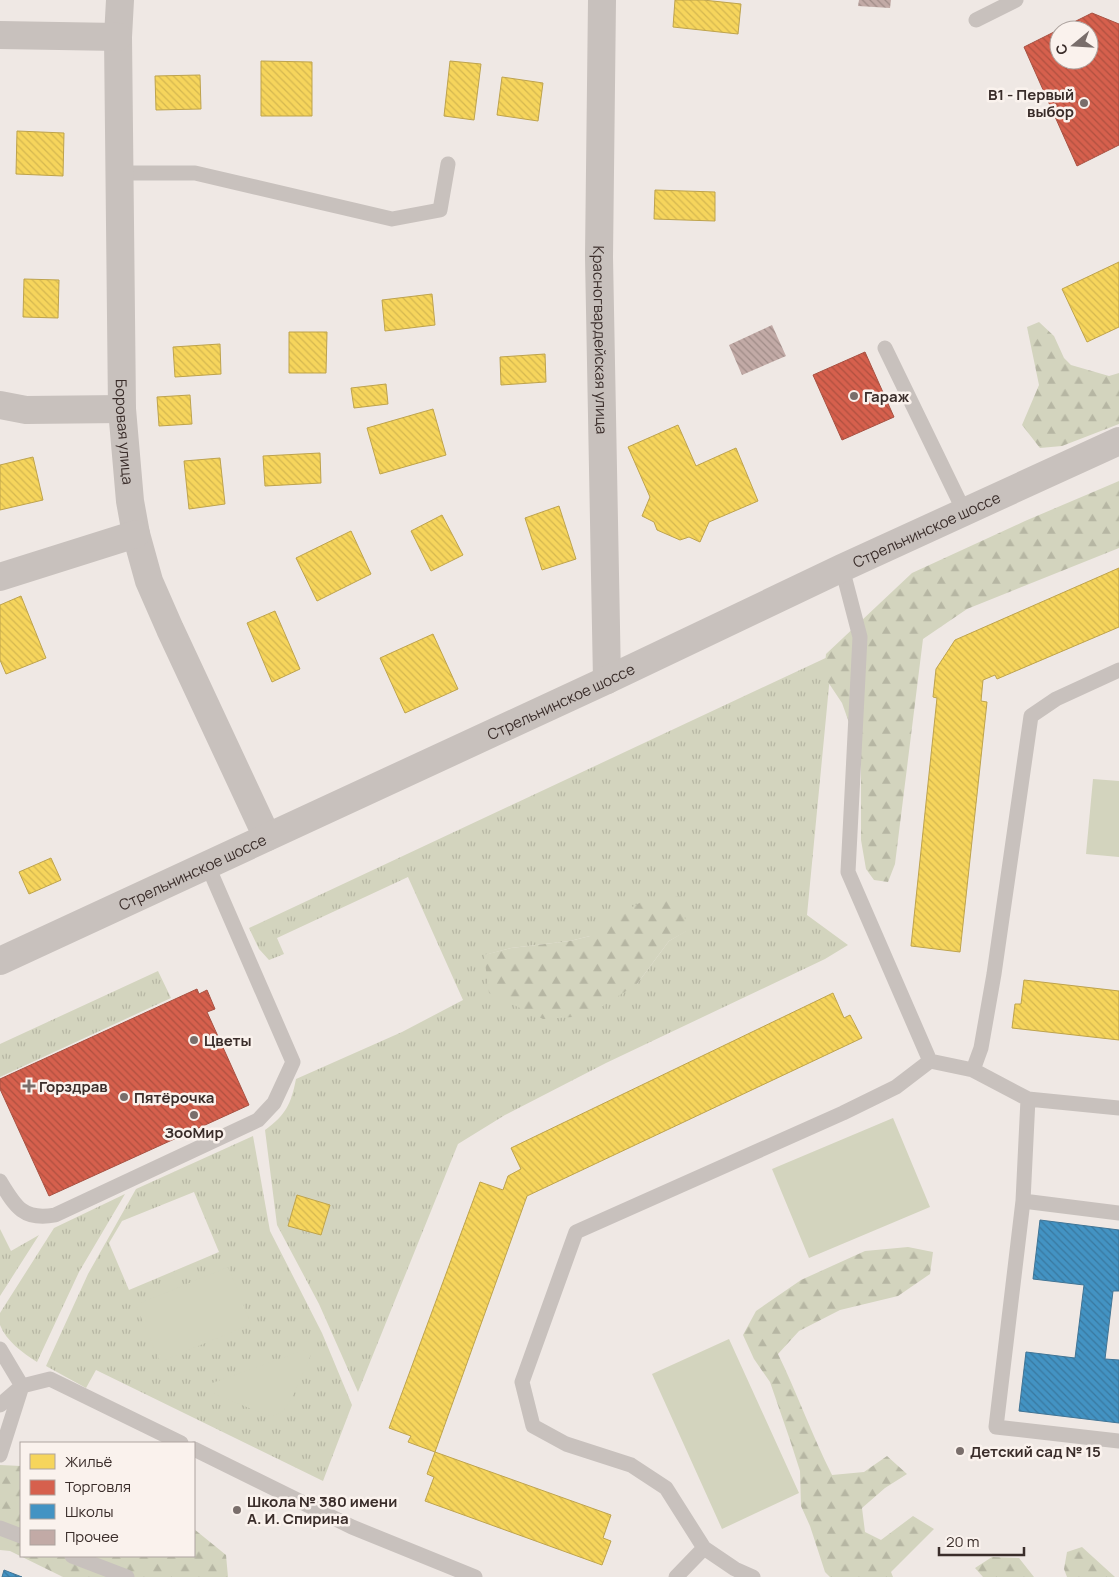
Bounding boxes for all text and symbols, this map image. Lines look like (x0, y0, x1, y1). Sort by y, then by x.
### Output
north arrow (1049, 20, 1099, 70)
text: С (1051, 41, 1072, 57)
place label: В1 - Первый выбор (988, 84, 1074, 122)
marker: В1 - Первый выбор (1078, 97, 1090, 109)
street label: Красногвардейская улица (588, 246, 613, 434)
street label: Боровая улица (111, 379, 139, 485)
place label: Гараж (864, 386, 910, 407)
marker: Гараж (848, 390, 860, 402)
street label: Стрельнинское шоссе (849, 486, 1004, 572)
street label: Стрельнинское шоссе (484, 658, 638, 745)
street label: Стрельнинское шоссе (115, 829, 270, 915)
place label: Цветы (204, 1030, 251, 1051)
marker: Цветы (188, 1034, 200, 1046)
place label: Горздрав (39, 1076, 108, 1097)
marker: Горздрав (23, 1080, 35, 1092)
place label: Пятёрочка (134, 1087, 214, 1108)
marker: Пятёрочка (118, 1091, 130, 1103)
marker: ЗооМир (188, 1109, 200, 1121)
place label: ЗооМир (164, 1122, 224, 1143)
place label: Детский сад № 15 (970, 1441, 1101, 1462)
legend (20, 1442, 195, 1557)
marker: Детский сад № 15 (954, 1445, 966, 1457)
text: Жильё (65, 1451, 113, 1472)
text: Торговля (65, 1476, 131, 1497)
place label: Школа № 380 имени А. И. Спирина (247, 1491, 397, 1529)
text: Школы (65, 1501, 113, 1522)
marker: Школа № 380 имени А. И. Спирина (231, 1504, 243, 1516)
scale bar (939, 1524, 1024, 1556)
text: Прочее (65, 1526, 119, 1547)
text: 20 m (946, 1531, 979, 1552)

